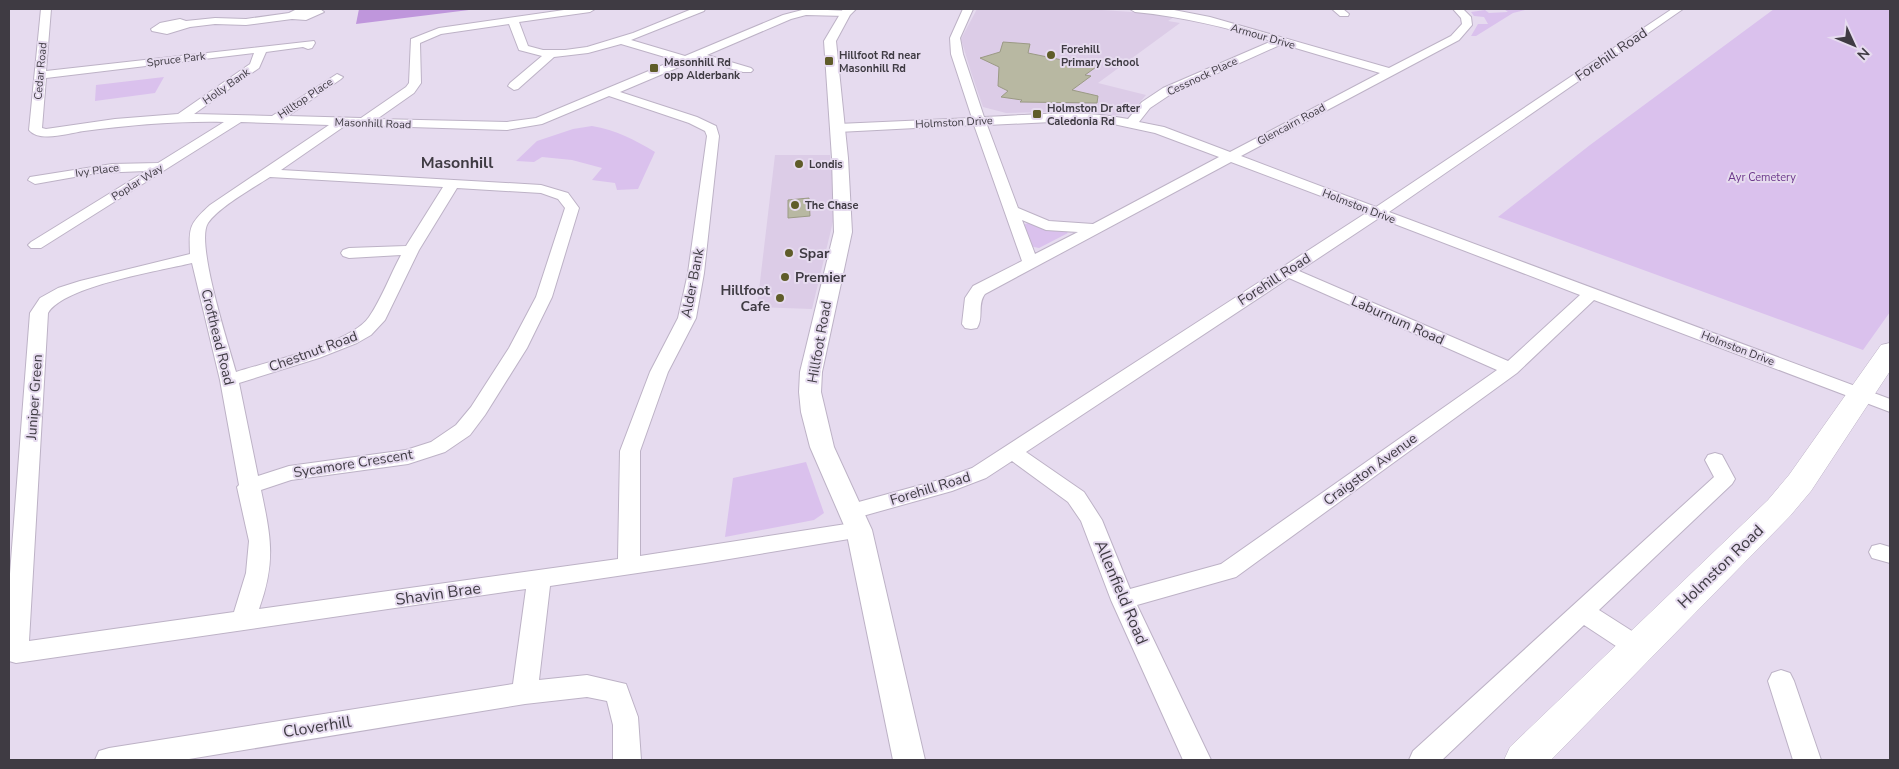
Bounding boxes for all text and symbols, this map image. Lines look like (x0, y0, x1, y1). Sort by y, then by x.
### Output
street label: Armour Drive (1229, 20, 1297, 53)
north arrow (1829, 20, 1879, 70)
street label: Forehill Road (1571, 23, 1651, 86)
street label: Cedar Road (31, 42, 50, 100)
place label: Forehill Primary School (1061, 42, 1139, 70)
text: N (1853, 43, 1873, 64)
street label: Spruce Park (146, 48, 207, 71)
place label: Hillfoot Rd near Masonhill Rd (839, 48, 921, 76)
marker: Forehill Primary School (1045, 49, 1057, 61)
street label: Cessnock Place (1165, 54, 1240, 99)
place label: Masonhill Rd opp Alderbank (664, 55, 741, 83)
marker: Hillfoot Rd near Masonhill Rd (823, 55, 835, 67)
marker: Masonhill Rd opp Alderbank (648, 62, 660, 74)
street label: Holly Bank (200, 64, 253, 108)
street label: Hilltop Place (275, 74, 336, 122)
street label: Glencairn Road (1254, 100, 1328, 149)
place label: Holmston Dr after Caledonia Rd (1047, 101, 1141, 129)
marker: Holmston Dr after Caledonia Rd (1031, 108, 1043, 120)
street label: Holmston Drive (915, 113, 993, 132)
street label: Masonhill Road (334, 115, 412, 132)
district label: Masonhill (421, 152, 493, 174)
place label: Londis (809, 157, 843, 172)
marker: Londis (793, 158, 805, 170)
street label: Ivy Place (74, 160, 120, 181)
street label: Poplar Way (109, 161, 166, 204)
park label: Ayr Cemetery (1728, 170, 1796, 185)
street label: Holmston Drive (1320, 186, 1398, 227)
place label: The Chase (805, 198, 858, 213)
marker: The Chase (789, 199, 801, 211)
place label: Spar (799, 244, 830, 263)
street label: Alder Bank (676, 246, 709, 319)
marker: Spar (783, 247, 795, 259)
street label: Forehill Road (1234, 249, 1314, 310)
place label: Premier (795, 268, 846, 287)
marker: Premier (779, 271, 791, 283)
place label: Hillfoot Cafe (720, 281, 771, 316)
street label: Crofthead Road (196, 287, 239, 387)
street label: Laburnum Road (1348, 291, 1447, 349)
marker: Hillfoot Cafe (774, 292, 786, 304)
street label: Hillfoot Road (803, 300, 836, 385)
street label: Chestnut Road (266, 327, 360, 376)
street label: Holmston Drive (1699, 328, 1777, 369)
street label: Juniper Green (22, 354, 47, 441)
street label: Craigston Avenue (1320, 429, 1421, 510)
street label: Sycamore Crescent (292, 445, 414, 482)
street label: Forehill Road (888, 467, 973, 510)
street label: Holmston Road (1673, 520, 1769, 614)
street label: Allenfield Road (1089, 537, 1153, 648)
street label: Shavin Brae (394, 577, 482, 611)
street label: Cloverhill (281, 711, 353, 743)

